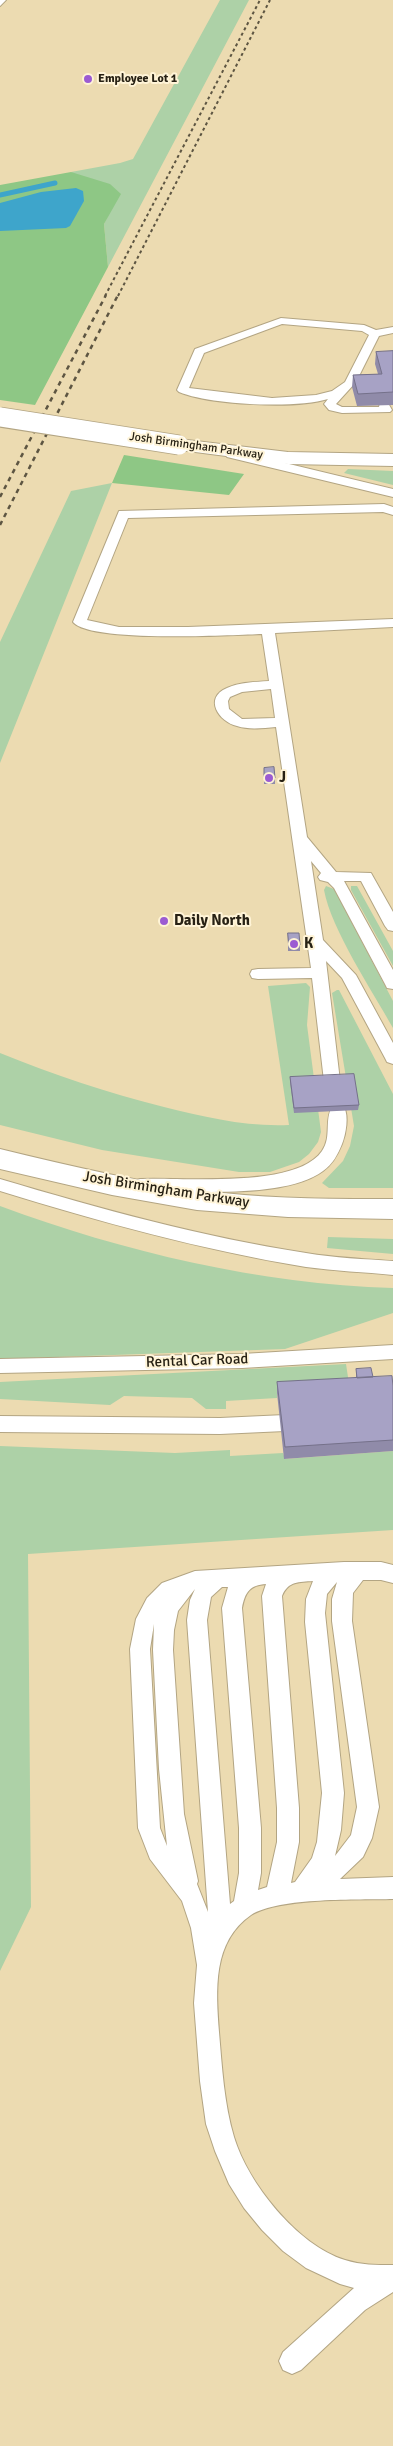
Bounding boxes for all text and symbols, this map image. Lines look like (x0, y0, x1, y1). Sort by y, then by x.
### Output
place label: Employee Lot 1 (98, 72, 177, 86)
marker: Employee Lot 1 (82, 73, 94, 85)
street label: Josh Birmingham Parkway (128, 430, 264, 462)
place label: J (279, 769, 286, 787)
marker: J (263, 772, 275, 784)
place label: Daily North (174, 912, 250, 930)
marker: Daily North (158, 915, 170, 927)
place label: K (304, 935, 313, 953)
marker: K (288, 938, 300, 950)
street label: Josh Birmingham Parkway (81, 1168, 251, 1212)
street label: Rental Car Road (145, 1350, 249, 1372)

